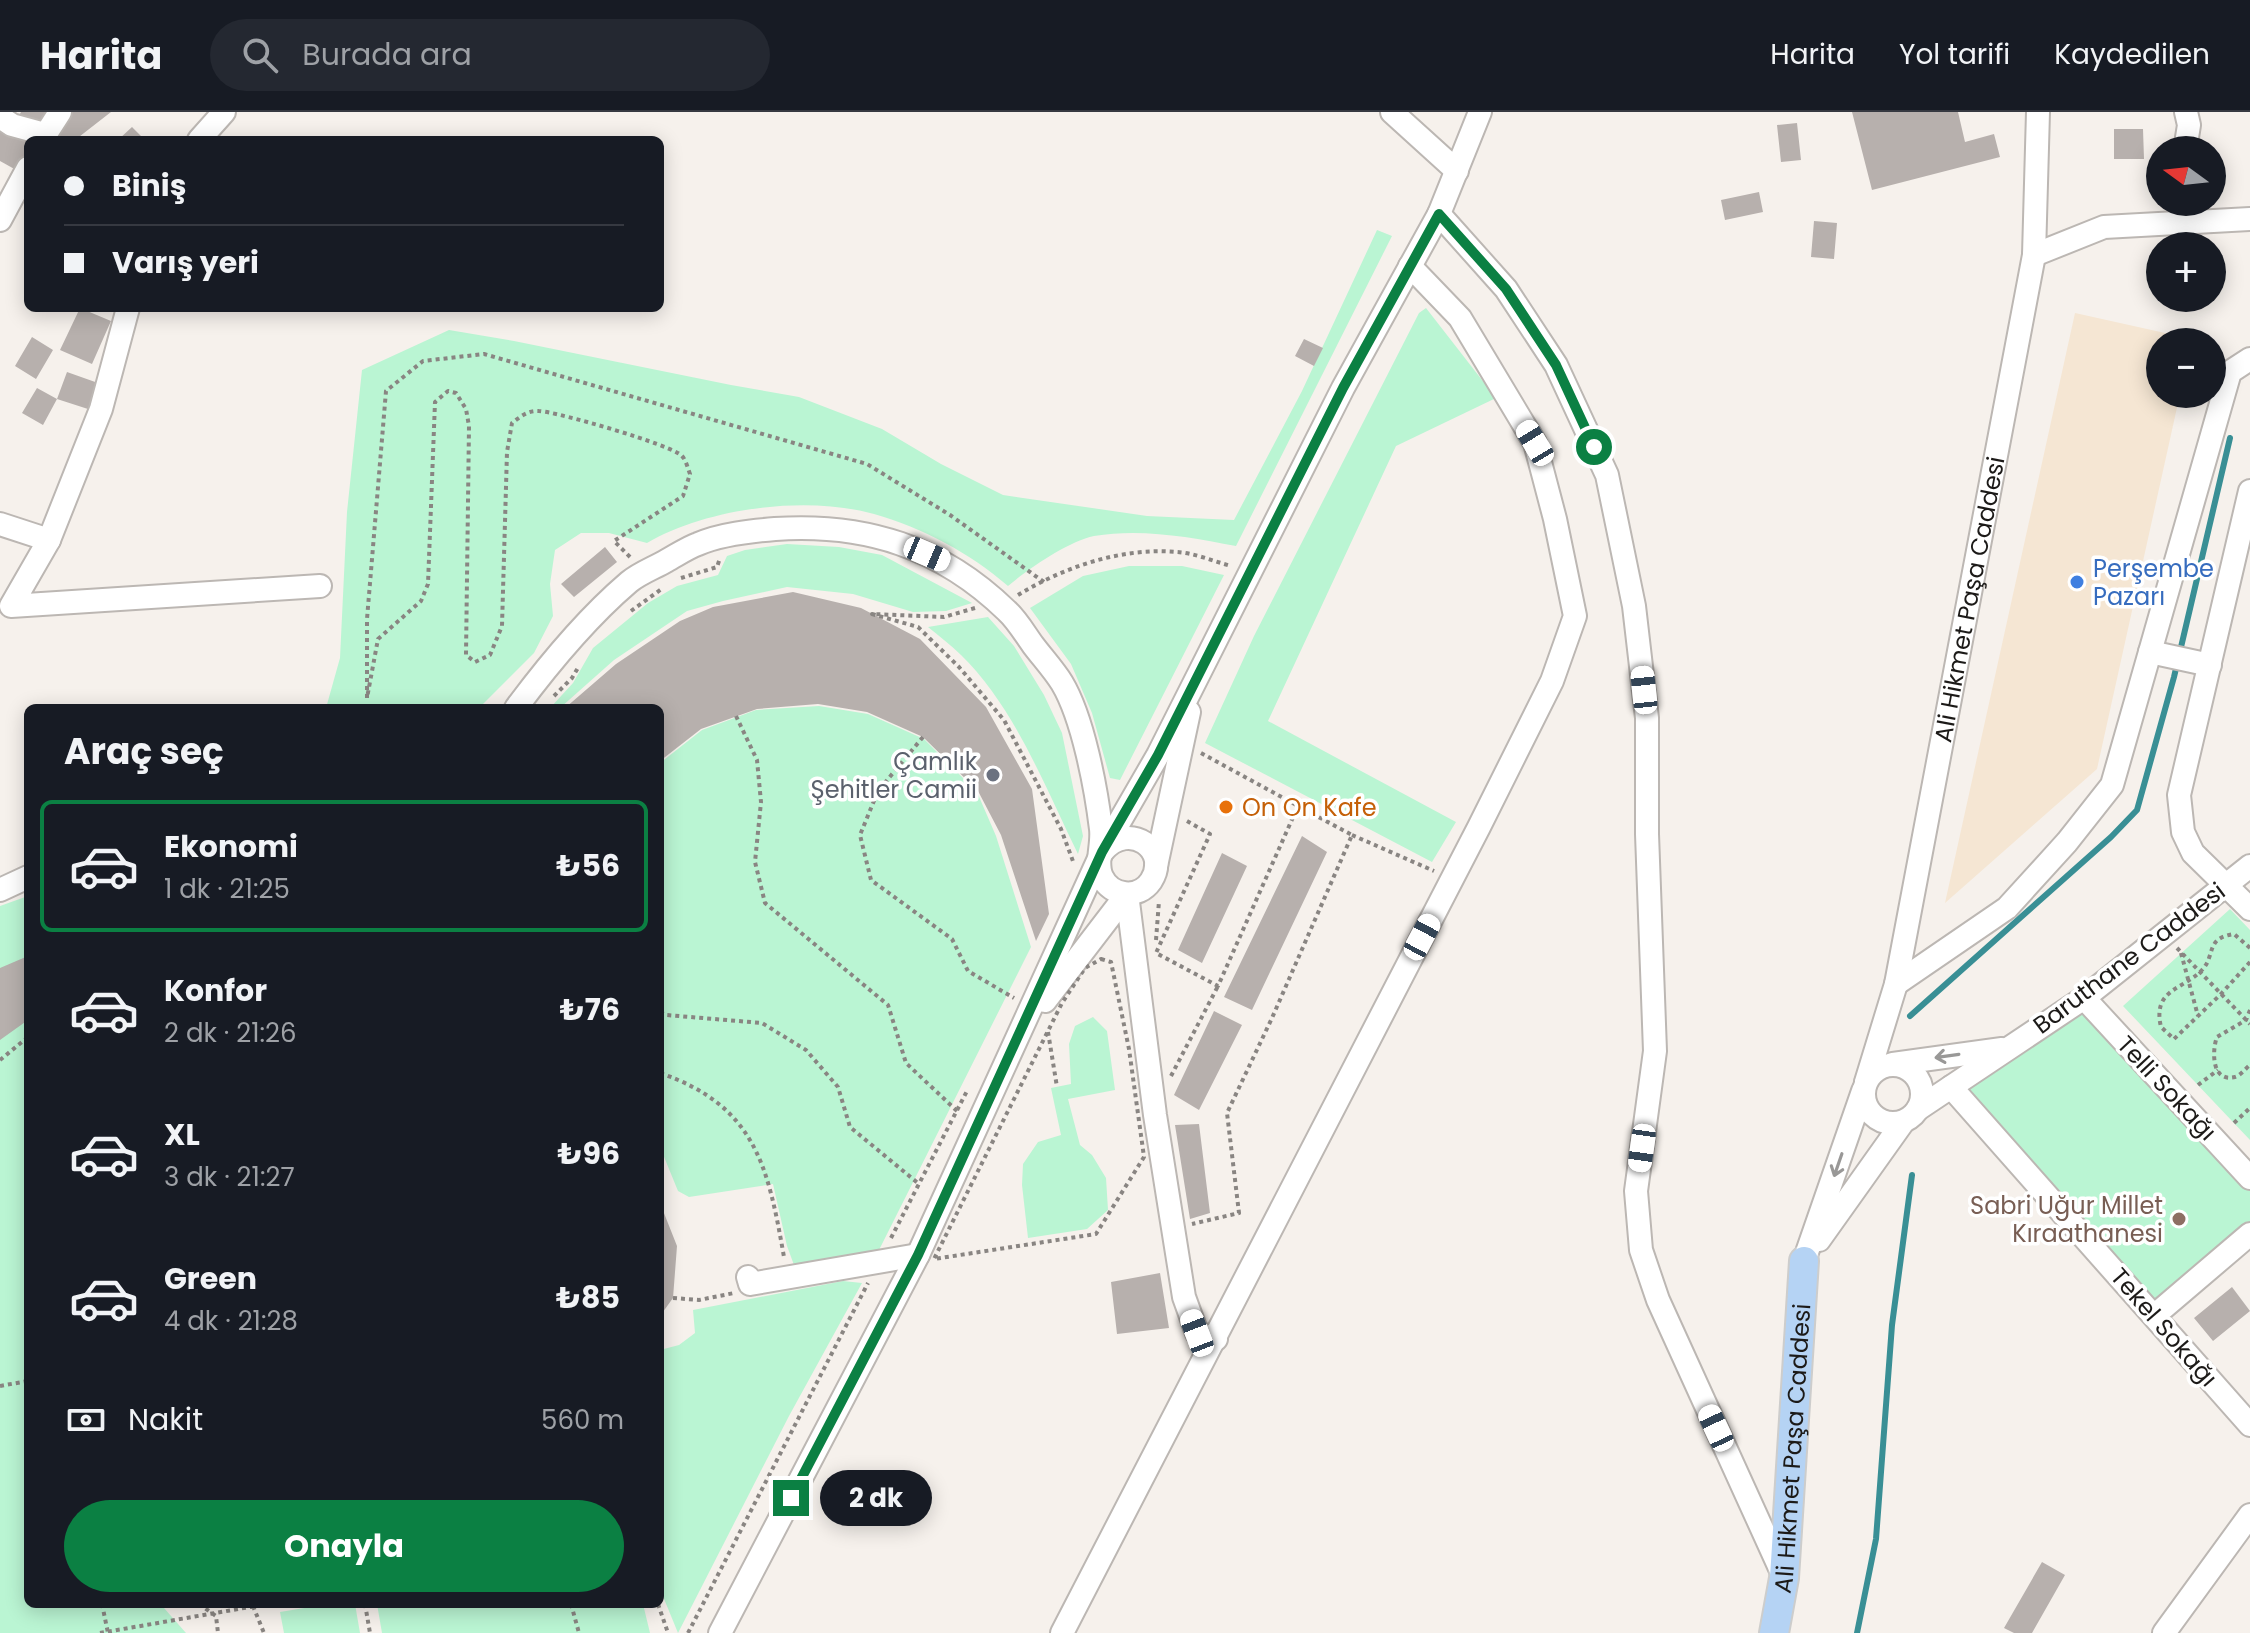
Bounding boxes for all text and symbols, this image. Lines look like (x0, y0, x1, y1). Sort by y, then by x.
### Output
search box (210, 19, 770, 91)
text: Harita (40, 29, 162, 82)
icon: search (238, 33, 282, 77)
text: Burada ara (302, 33, 472, 76)
text: Harita (1770, 35, 1855, 74)
text: Yol tarifi (1899, 35, 2010, 74)
text: Kaydedilen (2054, 35, 2210, 74)
north arrow (2146, 136, 2226, 216)
map controls (2146, 136, 2226, 408)
text: Biniş (112, 164, 186, 207)
button: + (2146, 232, 2226, 312)
text: Varış yeri (112, 241, 259, 284)
button: − (2146, 328, 2226, 408)
car (1512, 416, 1558, 470)
route start (1576, 429, 1612, 465)
street label: Ali Hikmet Paşa Caddesi (1926, 454, 2012, 745)
car (900, 534, 954, 574)
place label: Perşembe Pazarı (2093, 552, 2214, 613)
marker: Perşembe Pazarı (2068, 573, 2086, 591)
car (1630, 665, 1658, 715)
text: Araç seç (64, 726, 224, 777)
place label: Çamlık Şehitler Camii (811, 745, 978, 806)
marker: Çamlık Şehitler Camii (984, 766, 1002, 784)
place label: On On Kafe (1242, 791, 1377, 824)
marker: On On Kafe (1217, 798, 1235, 816)
text: Ekonomi (164, 825, 298, 868)
icon: car (68, 830, 140, 902)
text: ₺56 (556, 844, 620, 887)
text: 1 dk · 21:25 (164, 871, 290, 907)
street label: Baruthane Caddesi (2026, 875, 2232, 1041)
car (1400, 910, 1444, 964)
text: Konfor (164, 969, 267, 1012)
icon: car (68, 974, 140, 1046)
text: ₺76 (560, 988, 620, 1031)
text: 2 dk · 21:26 (164, 1015, 297, 1051)
street label: Telli Sokağı (2110, 1028, 2224, 1148)
one-way arrow (1935, 1049, 1960, 1064)
text: XL (164, 1113, 200, 1156)
icon: car (68, 1118, 140, 1190)
car (1627, 1123, 1657, 1173)
text: ₺96 (557, 1132, 620, 1175)
one-way arrow (1829, 1152, 1844, 1177)
text: 3 dk · 21:27 (164, 1159, 295, 1195)
place label: Sabri Uğur Millet Kıraathanesi (1970, 1189, 2163, 1250)
marker: Sabri Uğur Millet Kıraathanesi (2170, 1210, 2188, 1228)
text: Green (164, 1257, 257, 1300)
street label: Tekel Sokağı (2103, 1260, 2225, 1394)
icon: car (68, 1262, 140, 1334)
text: ₺85 (556, 1276, 620, 1319)
street label: Ali Hikmet Paşa Caddesi (1765, 1302, 1818, 1596)
text: 4 dk · 21:28 (164, 1303, 298, 1339)
car (1177, 1306, 1217, 1360)
icon: cash (64, 1398, 108, 1442)
text: Nakit (128, 1398, 203, 1441)
car (1695, 1401, 1737, 1455)
text: 560 m (541, 1402, 624, 1438)
callout: 2 dk (819, 1470, 931, 1526)
route end (773, 1480, 809, 1516)
text: 2 dk (849, 1480, 903, 1516)
button: Onayla (64, 1500, 624, 1592)

